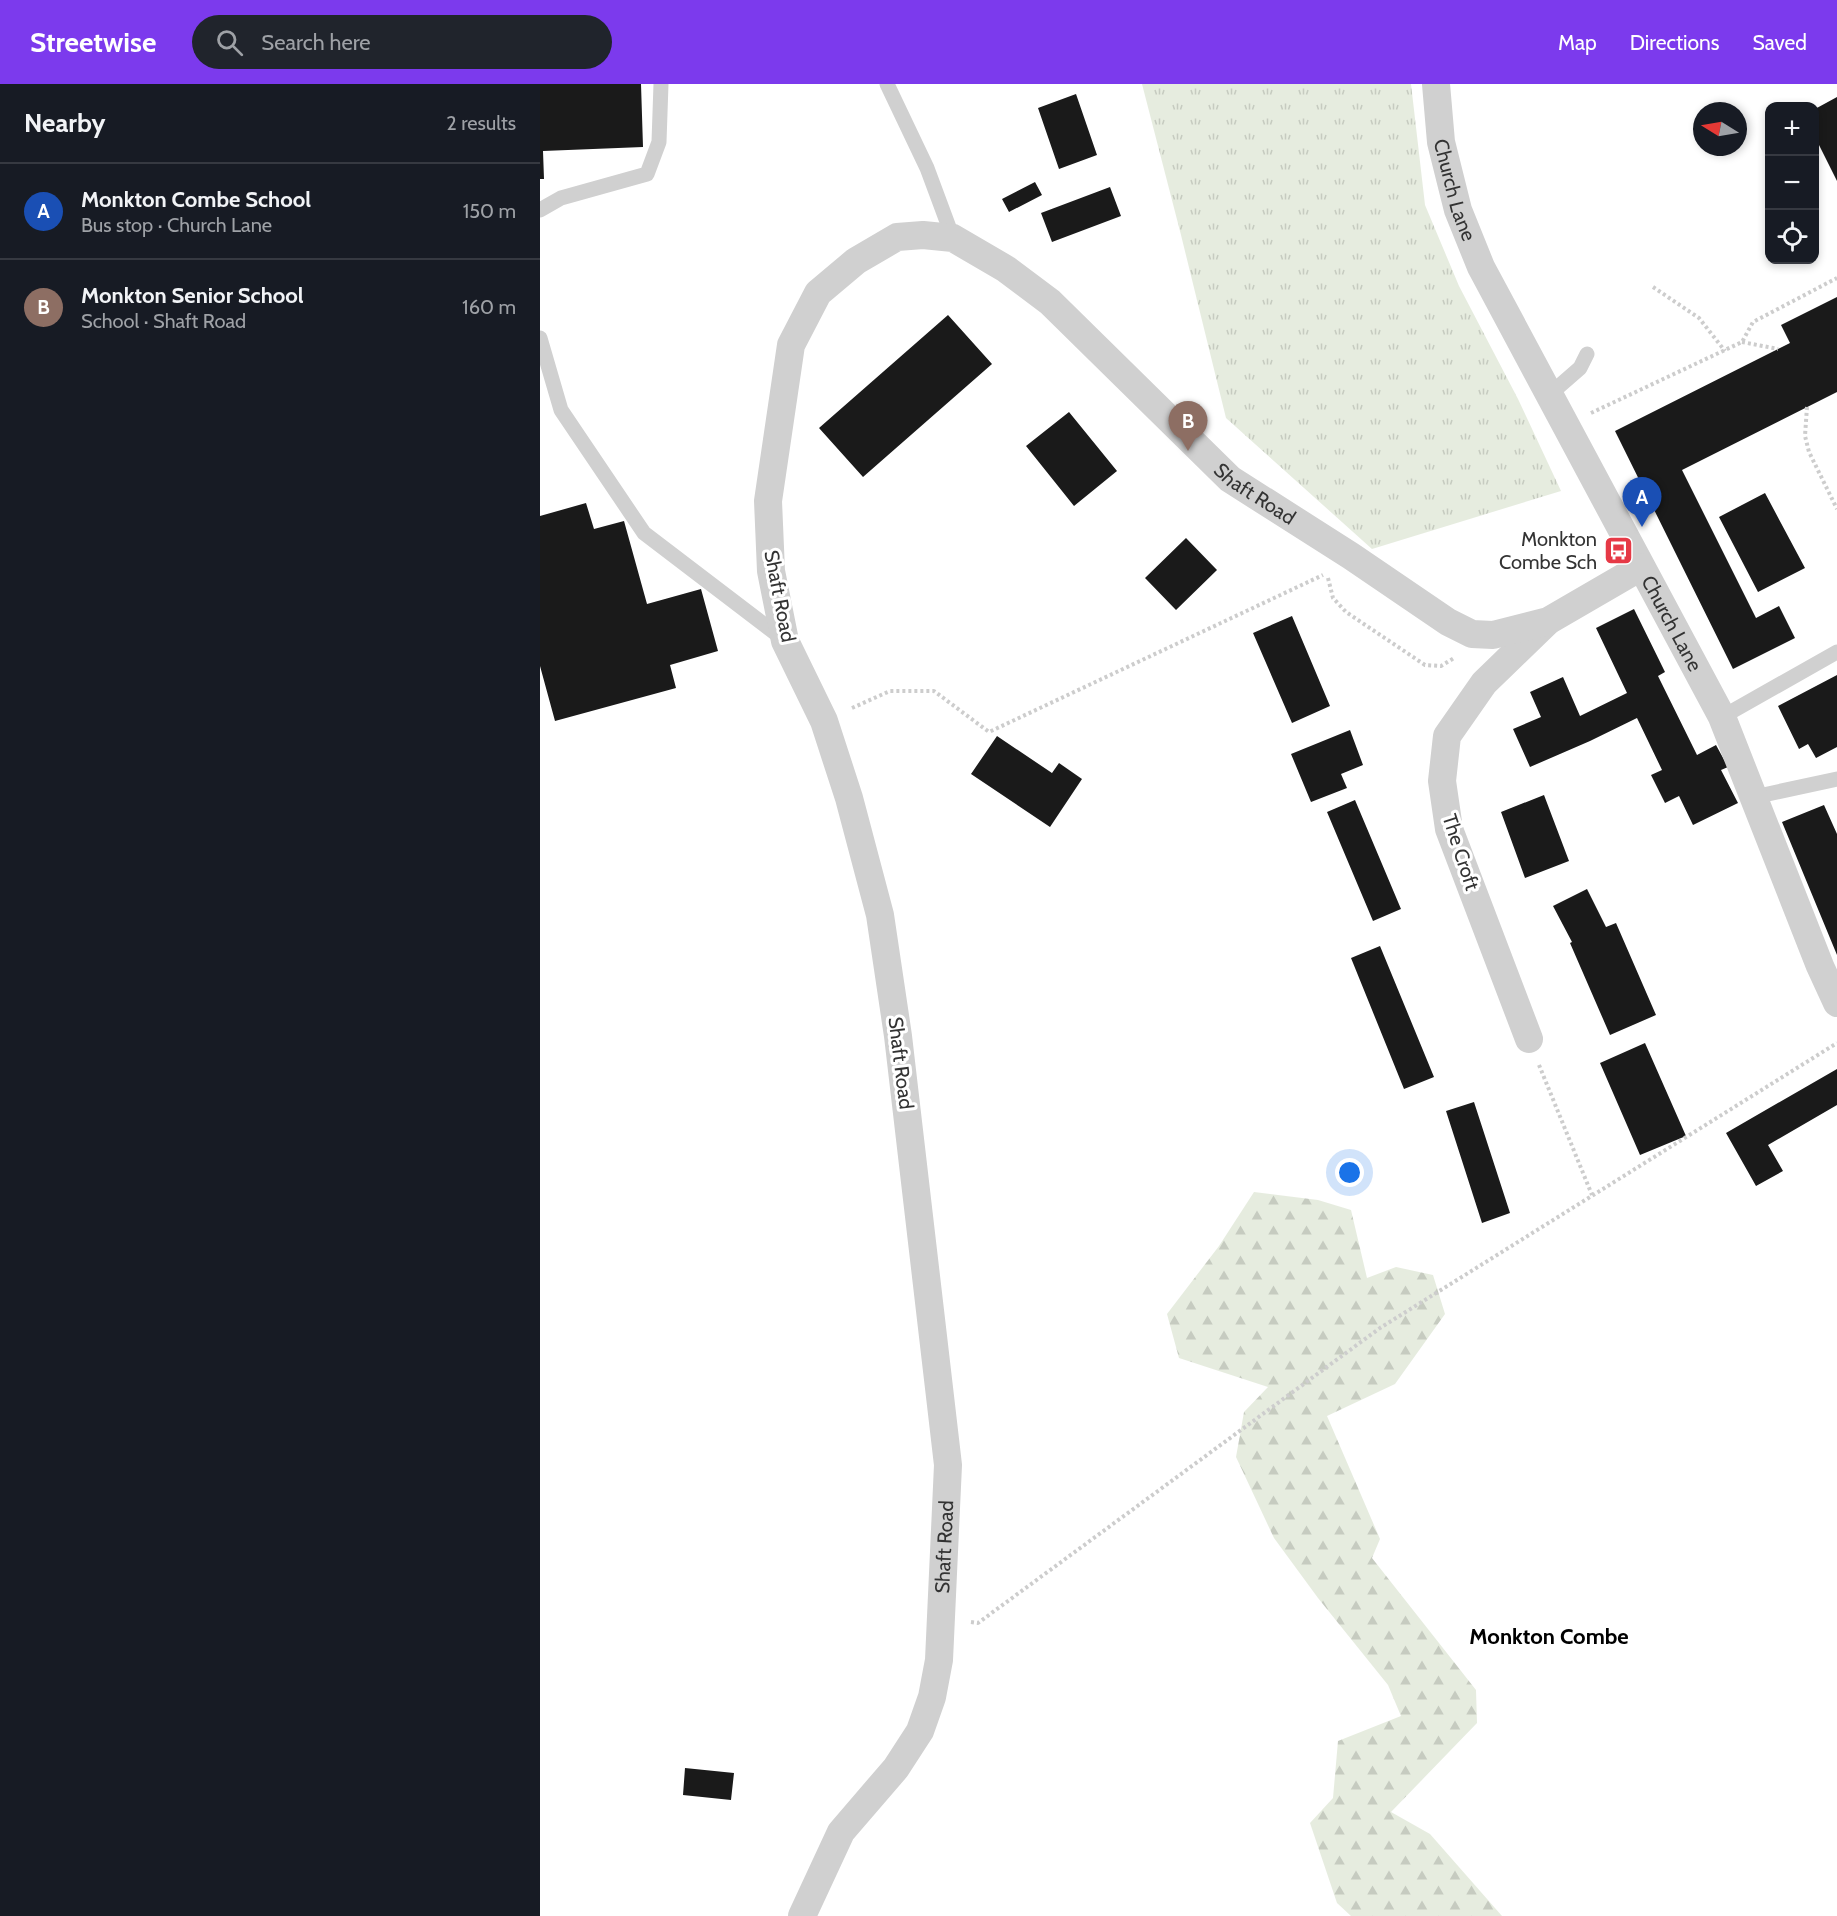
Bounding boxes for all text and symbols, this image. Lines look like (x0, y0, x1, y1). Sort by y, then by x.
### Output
search box (192, 15, 612, 69)
text: Streetwise (30, 25, 156, 59)
icon: search (213, 26, 246, 59)
text: Search here (261, 29, 371, 56)
text: Map (1558, 30, 1597, 55)
text: Directions (1630, 30, 1719, 55)
text: Saved (1752, 30, 1807, 55)
north arrow (1693, 102, 1747, 156)
map controls (1765, 102, 1819, 264)
button: + (1765, 102, 1819, 156)
text: Nearby (24, 107, 105, 139)
text: 2 results (446, 111, 516, 135)
street label: Church Lane (1429, 136, 1481, 244)
button: − (1765, 156, 1819, 210)
text: Monkton Combe School (81, 186, 311, 213)
text: A (37, 199, 50, 223)
text: 150 m (463, 199, 516, 223)
button: locate (1765, 210, 1819, 264)
text: Bus stop · Church Lane (81, 213, 272, 237)
text: Monkton Senior School (81, 282, 304, 309)
text: B (37, 295, 50, 319)
text: 160 m (462, 295, 516, 319)
text: School · Shaft Road (81, 309, 246, 333)
pin: B (1168, 402, 1208, 451)
street label: Shaft Road (1209, 458, 1300, 530)
pin: A (1622, 478, 1662, 527)
place label: Monkton Combe Sch (1499, 527, 1597, 574)
bus stop icon: Monkton Combe Sch (1602, 535, 1634, 567)
street label: Shaft Road (759, 548, 801, 644)
street label: Church Lane (1636, 571, 1707, 675)
street label: The Croft (1437, 811, 1485, 893)
street label: Shaft Road (883, 1015, 919, 1111)
your location (1335, 1158, 1364, 1187)
street label: Shaft Road (930, 1500, 958, 1594)
district label: Monkton Combe (1469, 1623, 1629, 1650)

